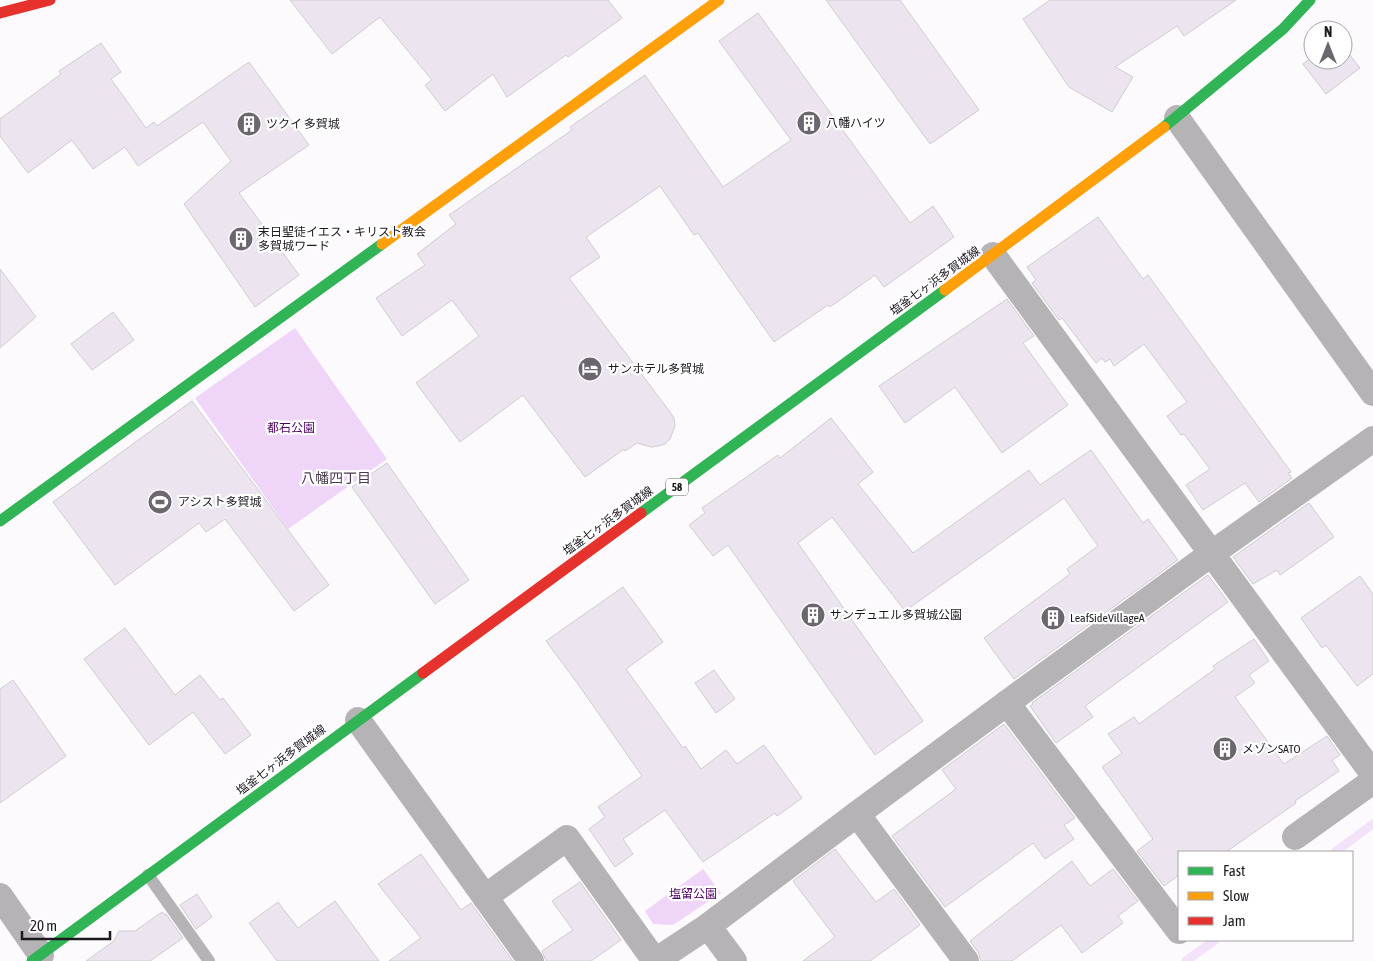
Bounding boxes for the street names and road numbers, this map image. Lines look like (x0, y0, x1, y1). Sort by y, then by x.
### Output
street label: 塩釜七ヶ浜多賀城線 (887, 244, 983, 318)
road number: 58 (666, 478, 688, 496)
street label: 塩釜七ヶ浜多賀城線 (560, 484, 656, 558)
street label: 塩釜七ヶ浜多賀城線 (234, 722, 328, 798)

